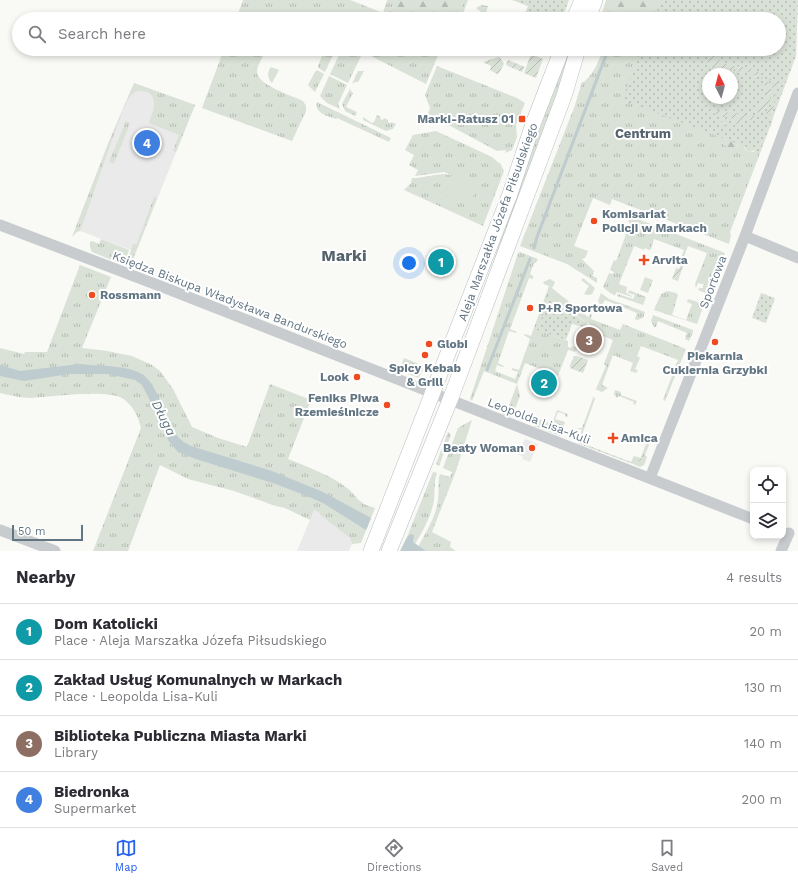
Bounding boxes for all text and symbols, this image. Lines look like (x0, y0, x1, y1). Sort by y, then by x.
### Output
search box (12, 12, 786, 56)
icon: search (26, 23, 48, 45)
text: Search here (58, 25, 146, 43)
north arrow (702, 68, 738, 104)
place label: Marki-Ratusz 01 (417, 112, 514, 126)
marker: Marki-Ratusz 01 (517, 114, 527, 124)
street label: Aleja Marszałka Józefa Piłsudskiego (456, 121, 540, 323)
district label: Centrum (615, 126, 671, 141)
pin: 4 (134, 128, 160, 158)
place label: Komisariat Policji w Markach (602, 207, 707, 235)
marker: Komisariat Policji w Markach (589, 216, 599, 226)
district label: Marki (321, 246, 367, 265)
pin: 1 (428, 247, 454, 277)
street label: Księdza Biskupa Władysława Bandurskiego (111, 249, 349, 351)
your location (399, 253, 419, 273)
place label: Arvita (652, 253, 688, 267)
street label: Sportowa (696, 253, 730, 310)
marker: Arvita (639, 255, 649, 265)
place label: Rossmann (100, 288, 161, 302)
marker: Rossmann (87, 290, 97, 300)
place label: P+R Sportowa (538, 301, 622, 315)
marker: P+R Sportowa (525, 303, 535, 313)
pin: 3 (576, 325, 602, 355)
place label: Globi (437, 337, 468, 351)
marker: Piekarnia Cukiernia Grzybki (710, 337, 720, 347)
marker: Globi (424, 339, 434, 349)
place label: Piekarnia Cukiernia Grzybki (662, 349, 768, 377)
marker: Spicy Kebab & Grill (420, 350, 430, 360)
place label: Spicy Kebab & Grill (389, 361, 462, 389)
pin: 2 (531, 368, 557, 398)
place label: Look (320, 370, 350, 384)
marker: Look (352, 372, 362, 382)
place label: Feniks Piwa Rzemieślnicze (295, 391, 379, 419)
street label: Leopolda Lisa-Kuli (486, 395, 592, 447)
water label: Długa (149, 398, 179, 438)
marker: Feniks Piwa Rzemieślnicze (382, 400, 392, 410)
place label: Amica (621, 431, 658, 445)
marker: Amica (608, 433, 618, 443)
place label: Beaty Woman (443, 441, 524, 455)
marker: Beaty Woman (527, 443, 537, 453)
map controls (750, 467, 786, 539)
button: locate (750, 467, 786, 503)
button: layers (750, 503, 786, 539)
scale bar (12, 523, 83, 542)
text: 50 m (18, 525, 45, 538)
text: Nearby (16, 567, 75, 587)
text: 4 results (726, 570, 782, 585)
text: Dom Katolicki (54, 615, 158, 633)
text: 1 (26, 624, 32, 639)
text: 20 m (750, 624, 782, 639)
text: Place · Aleja Marszałka Józefa Piłsudskiego (54, 633, 327, 648)
text: Zakład Usług Komunalnych w Markach (54, 671, 342, 689)
text: 2 (25, 680, 33, 695)
text: 130 m (744, 680, 782, 695)
text: Place · Leopolda Lisa-Kuli (54, 689, 218, 704)
text: Biblioteka Publiczna Miasta Marki (54, 727, 307, 745)
text: 3 (25, 736, 33, 751)
text: 140 m (744, 736, 782, 751)
text: Library (54, 745, 98, 760)
text: Biedronka (54, 783, 129, 801)
text: 4 (25, 792, 33, 807)
text: 200 m (741, 792, 782, 807)
text: Supermarket (54, 801, 136, 816)
tab: Map (115, 837, 137, 874)
tab: Directions (367, 837, 421, 874)
tab: Saved (651, 837, 683, 874)

